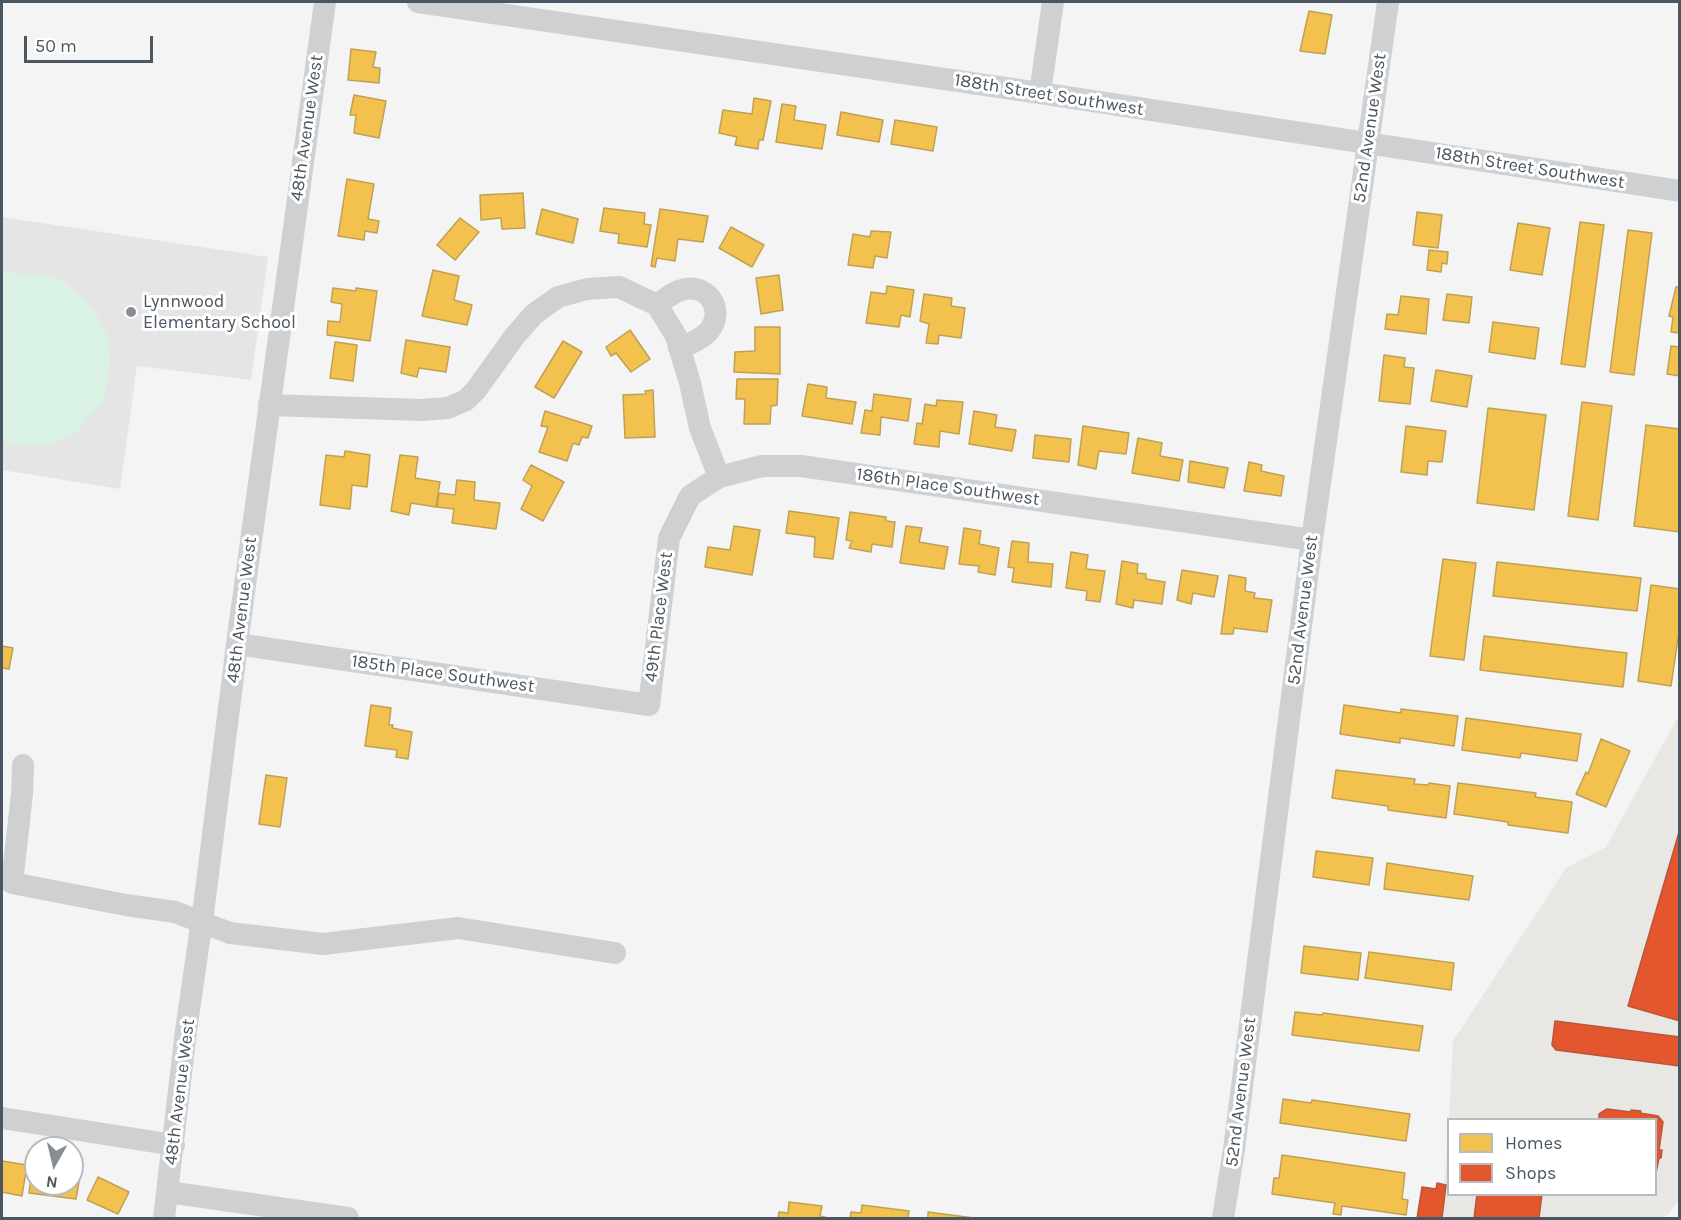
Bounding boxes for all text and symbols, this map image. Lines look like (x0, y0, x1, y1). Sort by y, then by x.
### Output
scale bar (27, 24, 156, 62)
text: 50 m (35, 35, 77, 57)
street label: 52nd Avenue West (1349, 52, 1391, 204)
street label: 48th Avenue West (286, 53, 328, 203)
street label: 188th Street Southwest (953, 69, 1145, 121)
street label: 188th Street Southwest (1434, 142, 1626, 194)
place label: Lynnwood Elementary School (143, 291, 296, 334)
marker: Lynnwood Elementary School (124, 305, 138, 319)
street label: 186th Place Southwest (855, 463, 1041, 511)
street label: 52nd Avenue West (1283, 534, 1323, 686)
street label: 48th Avenue West (222, 535, 262, 685)
street label: 49th Place West (640, 551, 678, 683)
street label: 185th Place Southwest (350, 650, 536, 698)
street label: 52nd Avenue West (1221, 1016, 1261, 1168)
street label: 48th Avenue West (160, 1017, 200, 1167)
legend (1447, 1118, 1657, 1196)
text: Homes (1505, 1132, 1562, 1154)
north arrow (24, 1136, 84, 1196)
text: Shops (1505, 1162, 1557, 1184)
text: N (45, 1172, 59, 1193)

